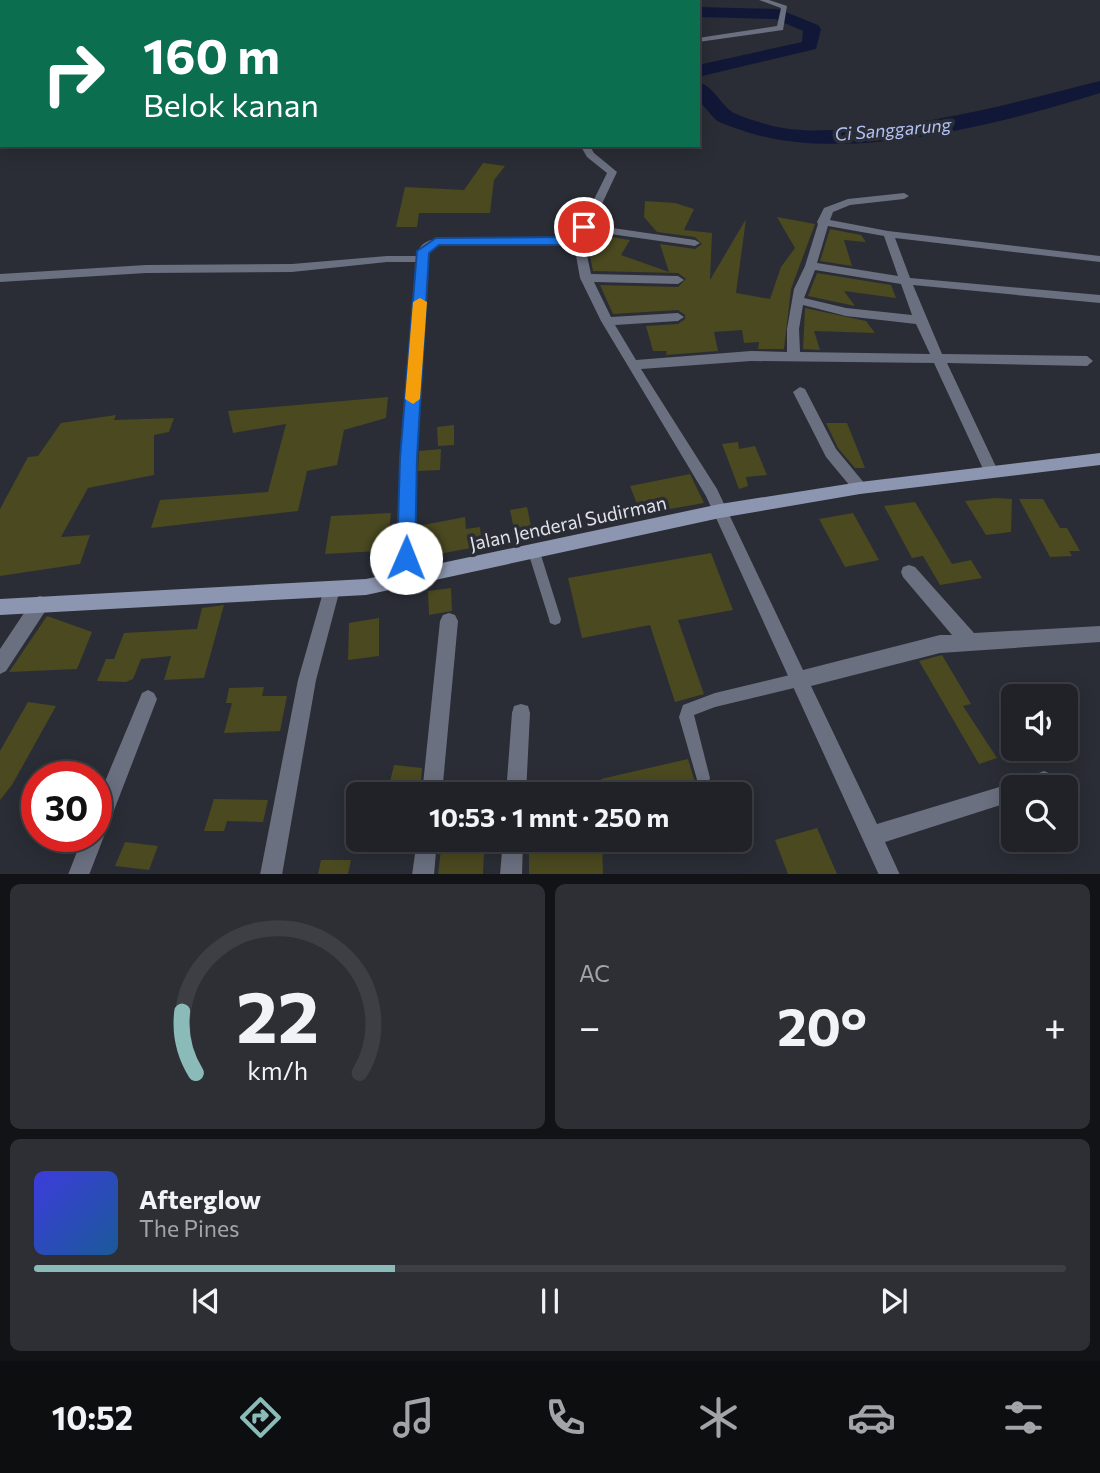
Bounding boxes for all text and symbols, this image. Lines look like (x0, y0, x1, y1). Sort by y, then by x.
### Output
text: 160 m (143, 24, 280, 84)
icon: right (28, 28, 119, 119)
text: Belok kanan (143, 84, 319, 124)
water label: Ci Sanggarung (834, 113, 953, 145)
pin (554, 197, 614, 257)
icon: arrive (565, 208, 603, 246)
street label: Jalan Jenderal Sudirman (467, 490, 668, 555)
position arrow (369, 521, 443, 595)
map controls (1001, 684, 1078, 852)
button: sound (1001, 684, 1078, 761)
speed limit sign: 30 (21, 761, 112, 852)
button: search (1001, 775, 1078, 852)
text: 10:53 · 1 mnt · 250 m (429, 801, 669, 832)
text: AC (579, 959, 610, 987)
text: 22 (236, 969, 319, 1058)
text: 20° (777, 993, 867, 1057)
text: − (579, 1002, 601, 1049)
text: + (1044, 1002, 1066, 1049)
text: km/h (247, 1054, 308, 1084)
text: Afterglow (139, 1183, 261, 1214)
text: The Pines (139, 1214, 240, 1242)
icon: previous (187, 1282, 225, 1320)
icon: pause (531, 1282, 569, 1320)
icon: next (875, 1282, 913, 1320)
icon: directions (236, 1393, 285, 1442)
icon: music (389, 1393, 438, 1442)
icon: phone (541, 1393, 590, 1442)
icon: climate (694, 1393, 743, 1442)
icon: car (847, 1393, 896, 1442)
icon: filters (999, 1393, 1048, 1442)
text: 10:52 (52, 1397, 133, 1437)

